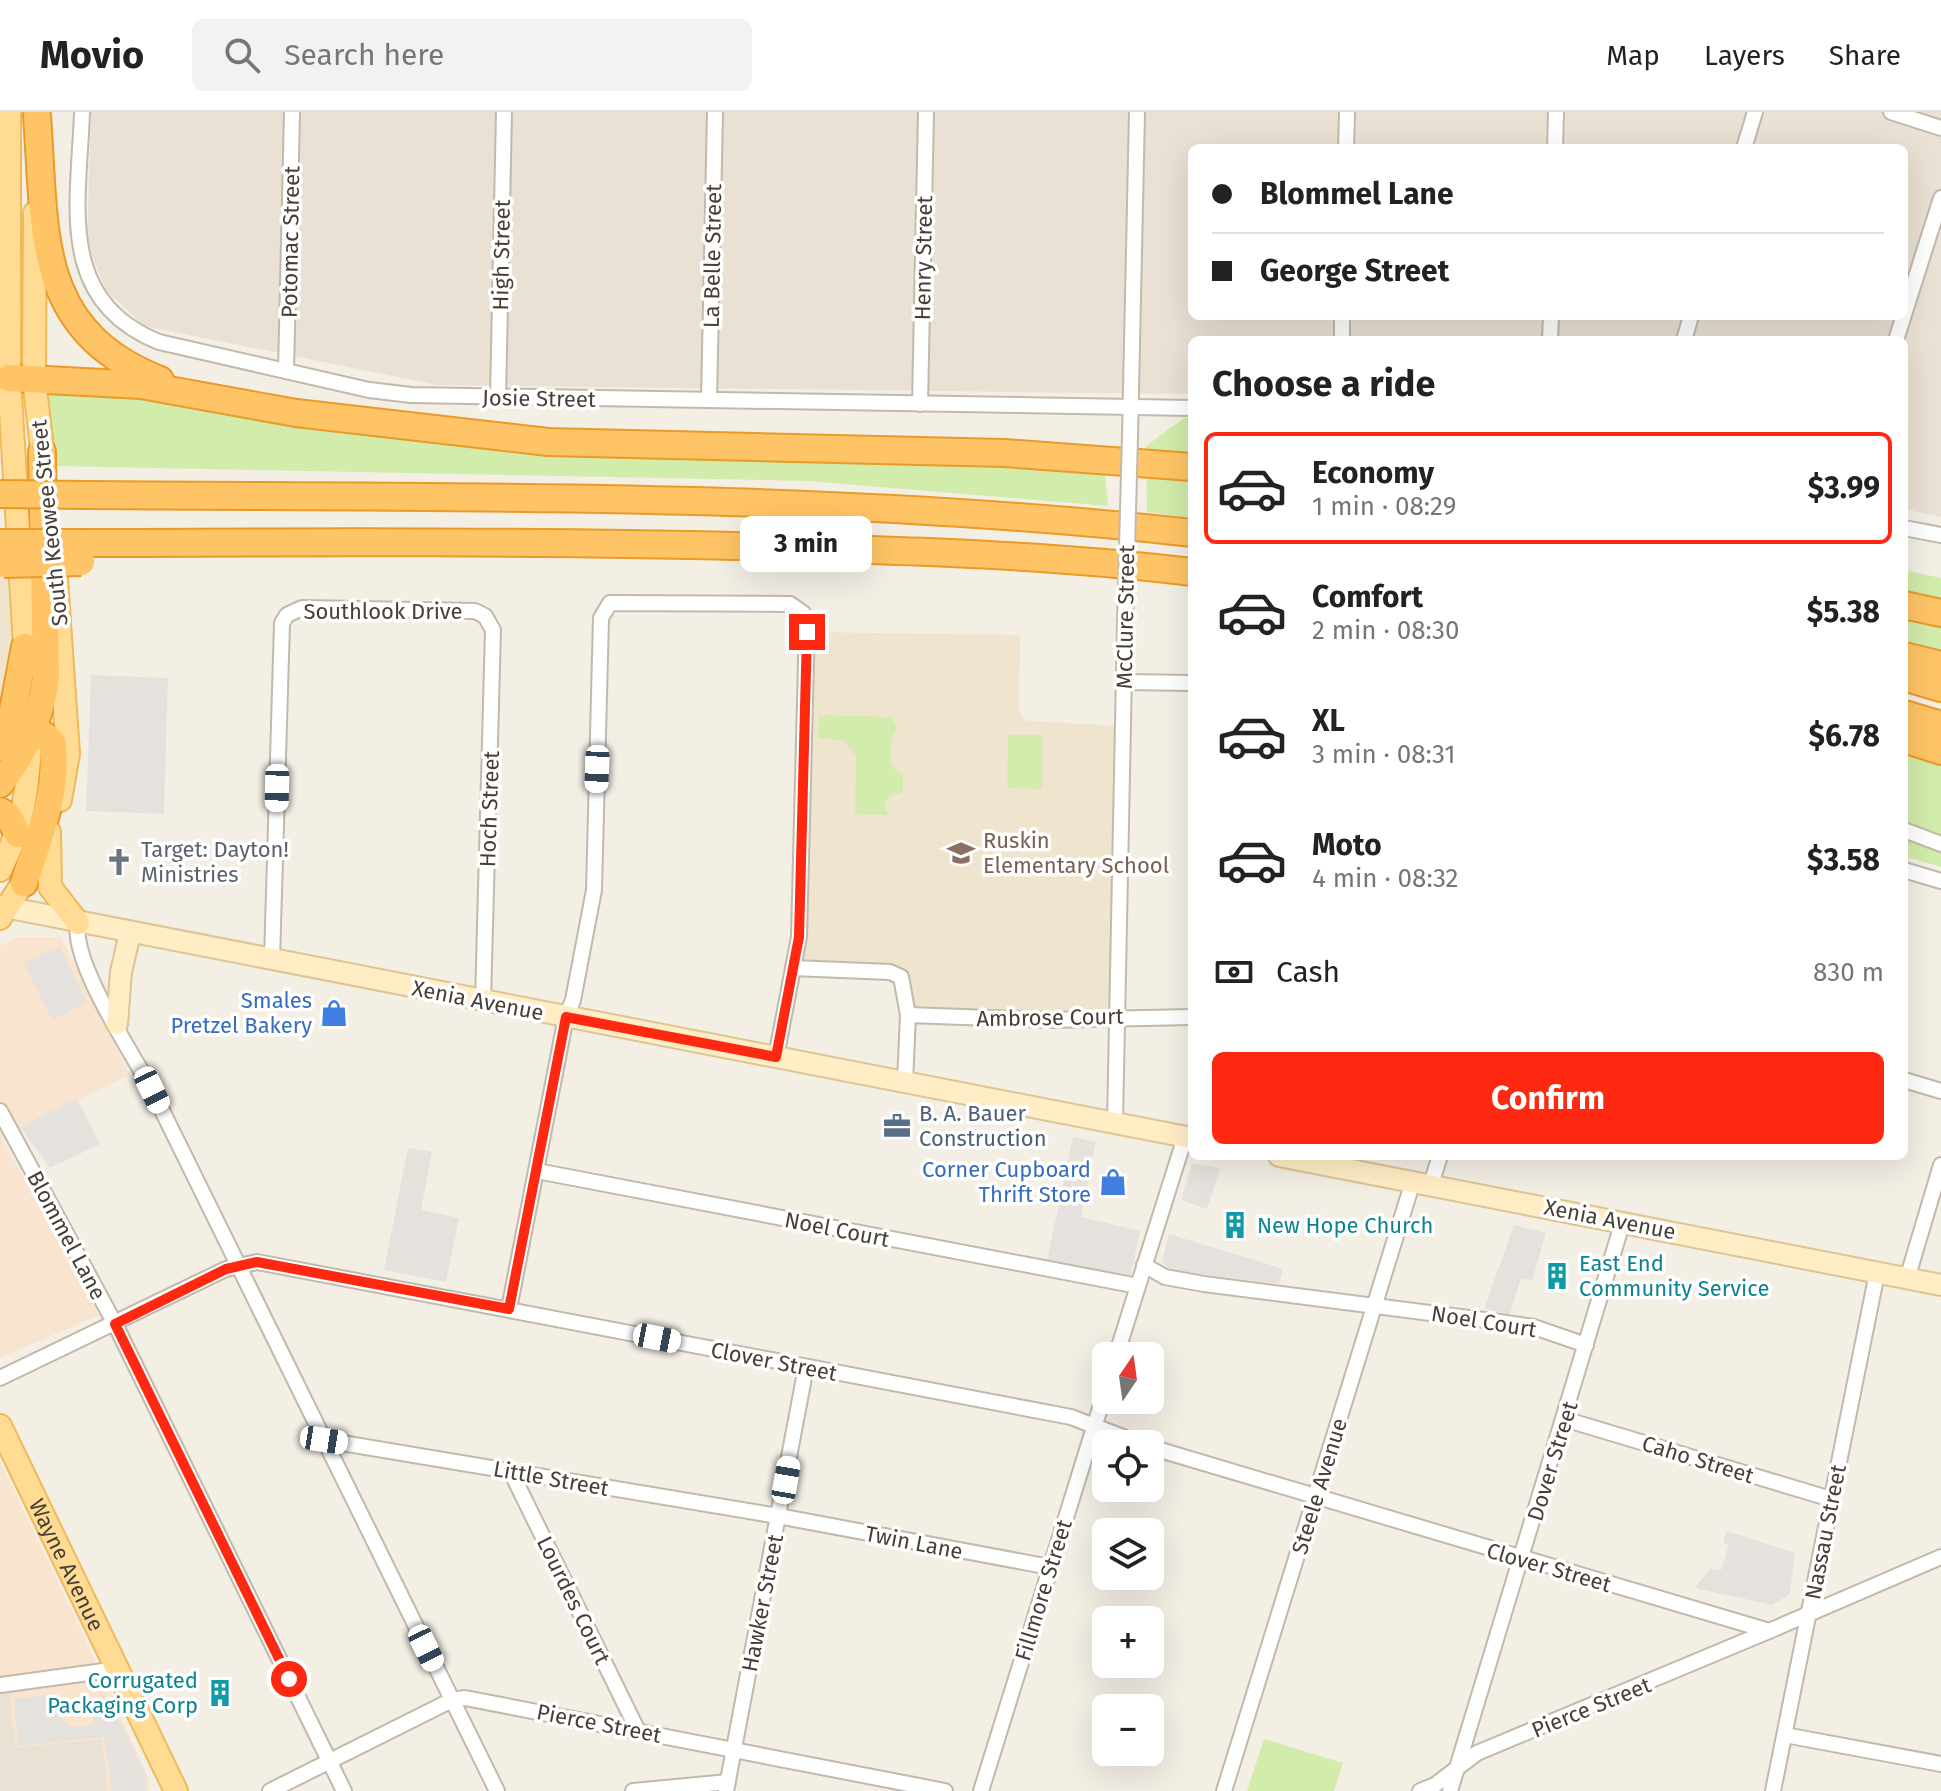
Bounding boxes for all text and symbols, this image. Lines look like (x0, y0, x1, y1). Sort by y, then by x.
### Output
search box (192, 19, 752, 91)
text: Movio (40, 32, 144, 78)
icon: search (220, 33, 264, 77)
text: Search here (284, 37, 444, 73)
text: Map (1606, 39, 1660, 72)
text: Layers (1704, 39, 1785, 72)
text: Share (1829, 39, 1901, 72)
street label: Potomac Street (276, 166, 305, 318)
text: Blommel Lane (1260, 176, 1453, 212)
street label: La Belle Street (698, 184, 727, 328)
street label: Henry Street (909, 195, 938, 321)
street label: High Street (487, 199, 516, 311)
text: George Street (1260, 253, 1449, 289)
text: Choose a ride (1212, 362, 1435, 406)
street label: Josie Street (482, 384, 596, 413)
street label: South Keowee Street (25, 419, 74, 627)
icon: car (1216, 452, 1288, 524)
text: Economy (1312, 455, 1434, 491)
text: $3.99 (1808, 470, 1880, 506)
text: 1 min · 08:29 (1312, 491, 1456, 522)
callout: 3 min (741, 516, 873, 572)
text: 3 min (774, 528, 838, 559)
street label: McClure Street (1111, 545, 1140, 689)
icon: car (1216, 576, 1288, 648)
text: Comfort (1312, 579, 1423, 615)
text: $5.38 (1807, 594, 1880, 630)
street label: Southlook Drive (303, 598, 463, 625)
route end (789, 614, 825, 650)
text: 2 min · 08:30 (1312, 615, 1459, 646)
icon: car (1216, 700, 1288, 772)
text: XL (1312, 703, 1345, 739)
text: $6.78 (1808, 718, 1880, 754)
text: 3 min · 08:31 (1312, 739, 1456, 770)
car (584, 745, 610, 793)
street label: Hoch Street (474, 750, 505, 868)
car (265, 764, 289, 812)
icon: car (1216, 824, 1288, 896)
place label: Ruskin Elementary School (983, 827, 1169, 879)
text: Moto (1312, 827, 1382, 863)
place label: Target: Dayton! Ministries (141, 836, 289, 888)
school or university icon: Ruskin Elementary School (946, 838, 976, 868)
text: $3.58 (1807, 842, 1880, 878)
church icon: Target: Dayton! Ministries (104, 847, 134, 877)
text: 4 min · 08:32 (1312, 863, 1458, 894)
icon: cash (1212, 950, 1256, 994)
text: Cash (1276, 954, 1340, 990)
text: 830 m (1813, 957, 1884, 988)
street label: Xenia Avenue (410, 975, 546, 1026)
place label: Smales Pretzel Bakery (170, 987, 312, 1039)
shop icon: Smales Pretzel Bakery (319, 998, 349, 1028)
street label: Ambrose Court (976, 1003, 1124, 1032)
button: Confirm (1212, 1052, 1884, 1144)
car (131, 1063, 173, 1117)
place label: B. A. Bauer Construction (919, 1100, 1047, 1152)
office icon: B. A. Bauer Construction (882, 1111, 912, 1141)
place label: Corner Cupboard Thrift Store (922, 1156, 1091, 1208)
street label: Blommel Lane (21, 1166, 112, 1304)
shop icon: Corner Cupboard Thrift Store (1098, 1167, 1128, 1197)
street label: Xenia Avenue (1542, 1194, 1678, 1245)
street label: Noel Court (782, 1206, 892, 1253)
building icon: New Hope Church (1220, 1210, 1250, 1240)
place label: New Hope Church (1257, 1212, 1433, 1239)
place label: East End Community Service (1579, 1250, 1769, 1302)
building icon: East End Community Service (1542, 1261, 1572, 1291)
street label: Noel Court (1429, 1300, 1538, 1343)
car (631, 1322, 683, 1354)
street label: Clover Street (709, 1336, 839, 1387)
north arrow (1092, 1342, 1164, 1414)
map controls (1092, 1342, 1164, 1766)
street label: Dover Street (1521, 1398, 1583, 1524)
street label: Steele Avenue (1286, 1415, 1353, 1557)
car (298, 1424, 350, 1456)
button: locate (1092, 1430, 1164, 1502)
street label: Caho Street (1639, 1430, 1757, 1489)
car (770, 1454, 802, 1506)
street label: Little Street (491, 1455, 611, 1502)
street label: Nassau Street (1799, 1462, 1852, 1602)
street label: Wayne Avenue (23, 1494, 110, 1636)
street label: Fillmore Street (1009, 1516, 1078, 1664)
button: layers (1092, 1518, 1164, 1590)
street label: Twin Lane (863, 1520, 965, 1565)
street label: Lourdes Court (531, 1532, 616, 1669)
street label: Hawker Street (736, 1532, 789, 1674)
street label: Clover Street (1484, 1537, 1614, 1598)
button: + (1092, 1606, 1164, 1678)
car (405, 1621, 447, 1675)
route start (271, 1661, 307, 1697)
place label: Corrugated Packaging Corp (47, 1667, 198, 1719)
street label: Pierce Street (1528, 1671, 1655, 1744)
building icon: Corrugated Packaging Corp (205, 1678, 235, 1708)
button: − (1092, 1694, 1164, 1766)
street label: Pierce Street (534, 1698, 664, 1749)

